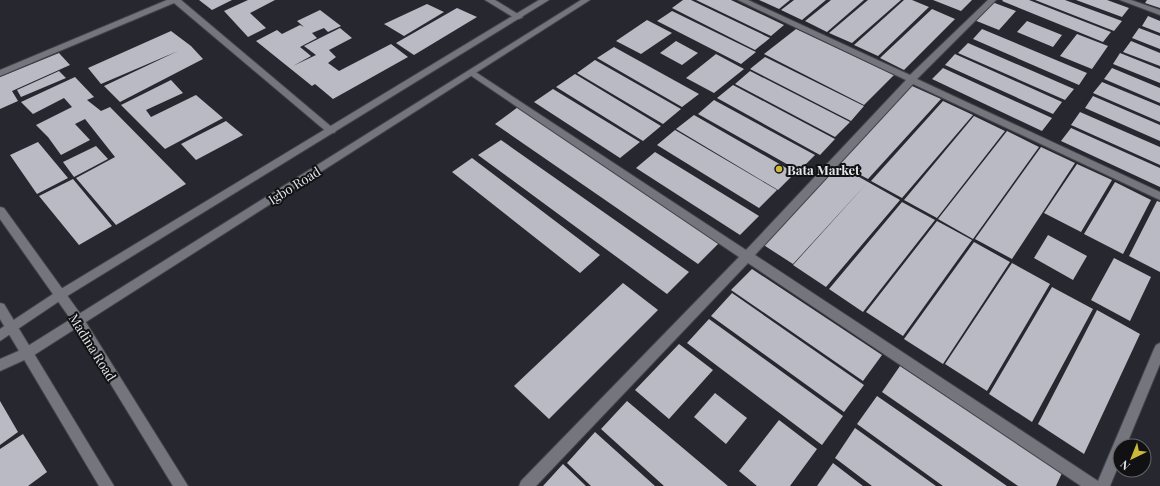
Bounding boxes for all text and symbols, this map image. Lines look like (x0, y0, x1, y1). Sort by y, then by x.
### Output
place label: Bata Market (787, 161, 860, 178)
street label: Igbo Road (265, 162, 324, 208)
marker: Bata Market (774, 164, 784, 174)
street label: Madina Road (66, 310, 121, 384)
north arrow (1112, 438, 1152, 478)
text: N (1117, 457, 1133, 474)

